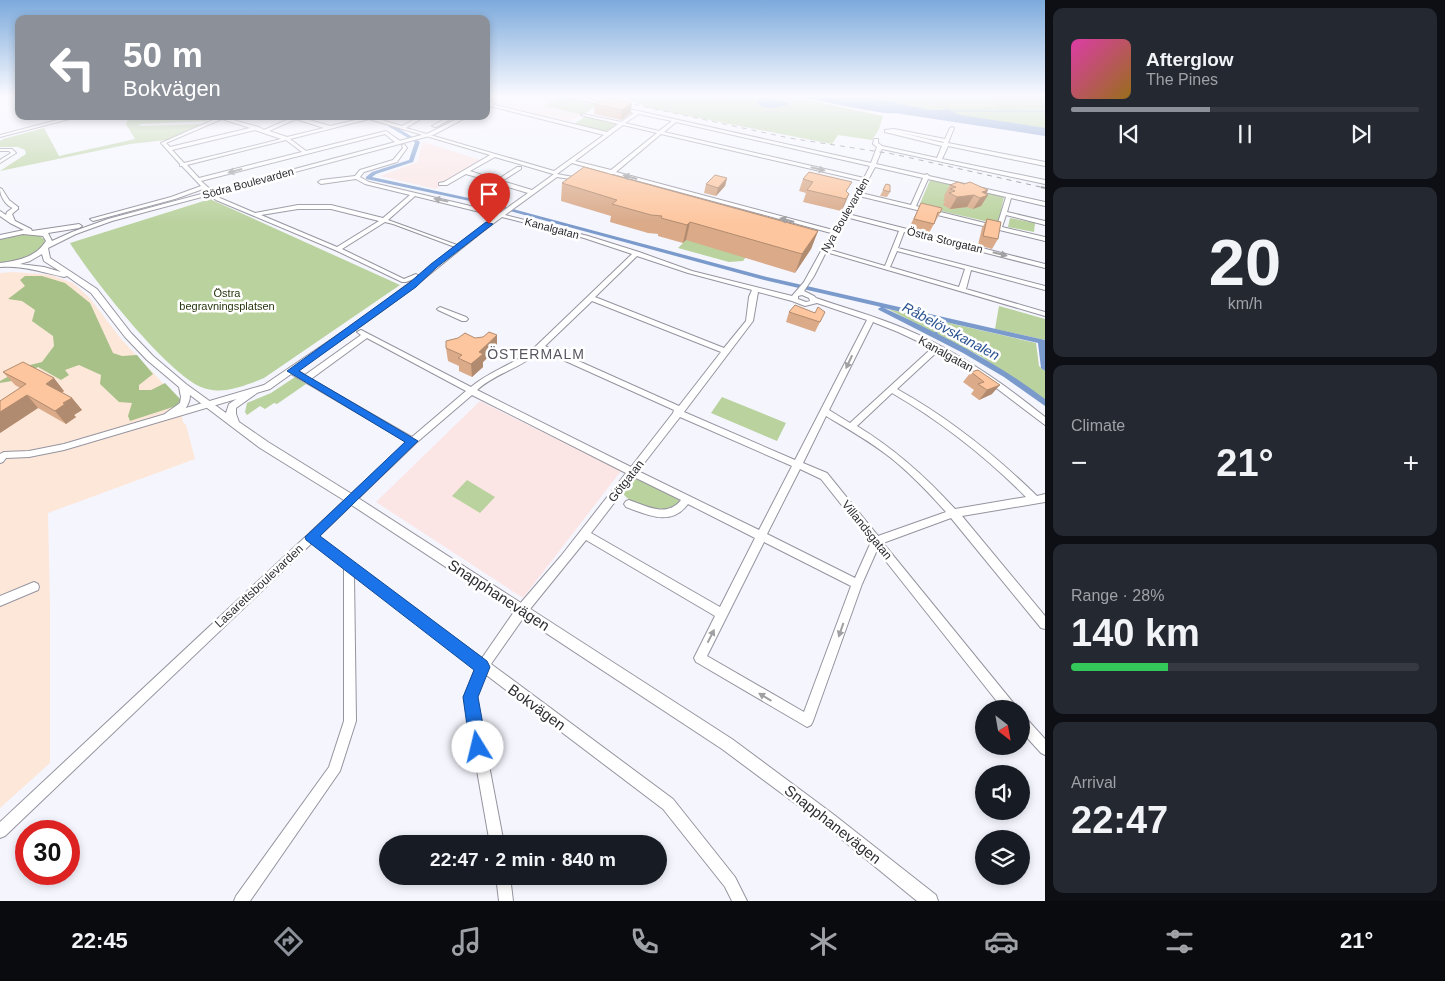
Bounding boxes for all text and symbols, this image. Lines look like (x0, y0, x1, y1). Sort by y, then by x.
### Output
icon: left (40, 35, 105, 100)
text: 50 m (123, 35, 203, 74)
text: Afterglow (1146, 49, 1234, 70)
text: The Pines (1146, 71, 1218, 88)
text: Bokvägen (123, 76, 221, 101)
icon: previous (1115, 120, 1143, 148)
icon: pause (1231, 120, 1259, 148)
icon: next (1347, 120, 1375, 148)
street label: Södra Boulevarden (201, 165, 295, 201)
one-way arrow (810, 165, 826, 173)
one-way arrow (228, 167, 243, 175)
pin (468, 173, 510, 224)
one-way arrow (623, 173, 638, 181)
street label: Nya Boulevarden (819, 175, 871, 255)
icon: arrive (475, 180, 503, 208)
one-way arrow (433, 196, 448, 204)
street label: Kanalgatan (524, 215, 580, 241)
one-way arrow (780, 215, 795, 223)
street label: Östra Storgatan (906, 225, 984, 255)
text: 20 (1209, 226, 1281, 299)
one-way arrow (993, 251, 1008, 259)
park label: Östra begravningsplatsen (179, 287, 275, 312)
text: km/h (1228, 295, 1262, 312)
water label: Råbelövskanalen (900, 299, 1002, 363)
street label: Kanalgatan (916, 333, 976, 375)
district label: ÖSTERMALM (487, 345, 585, 362)
one-way arrow (845, 355, 853, 369)
text: Climate (1071, 417, 1125, 434)
text: 21° (1216, 442, 1274, 484)
text: − (1071, 447, 1087, 478)
text: + (1403, 447, 1419, 478)
street label: Götgatan (605, 457, 647, 505)
street label: Villandsgatan (839, 498, 895, 562)
street label: Lasarettsboulevarden (212, 542, 306, 630)
street label: Snapphanevägen (445, 556, 553, 634)
text: Range · 28% (1071, 587, 1164, 604)
text: 140 km (1071, 612, 1200, 654)
one-way arrow (837, 622, 844, 637)
one-way arrow (707, 629, 715, 643)
street label: Bokvägen (505, 681, 569, 733)
one-way arrow (759, 692, 772, 701)
north arrow (975, 700, 1030, 755)
map controls (975, 700, 1030, 885)
position arrow (451, 720, 503, 772)
button: sound (975, 765, 1030, 820)
text: Arrival (1071, 774, 1116, 791)
street label: Snapphanevägen (781, 781, 885, 867)
text: 22:47 (1071, 799, 1168, 841)
speed limit sign: 30 (15, 820, 80, 885)
button: layers (975, 830, 1030, 885)
text: 22:47 · 2 min · 840 m (430, 849, 616, 870)
icon: directions (271, 924, 306, 959)
icon: music (449, 924, 484, 959)
icon: phone (627, 924, 662, 959)
icon: climate (806, 924, 841, 959)
icon: car (984, 924, 1019, 959)
icon: filters (1162, 924, 1197, 959)
text: 22:45 (72, 928, 128, 953)
text: 21° (1340, 928, 1373, 953)

